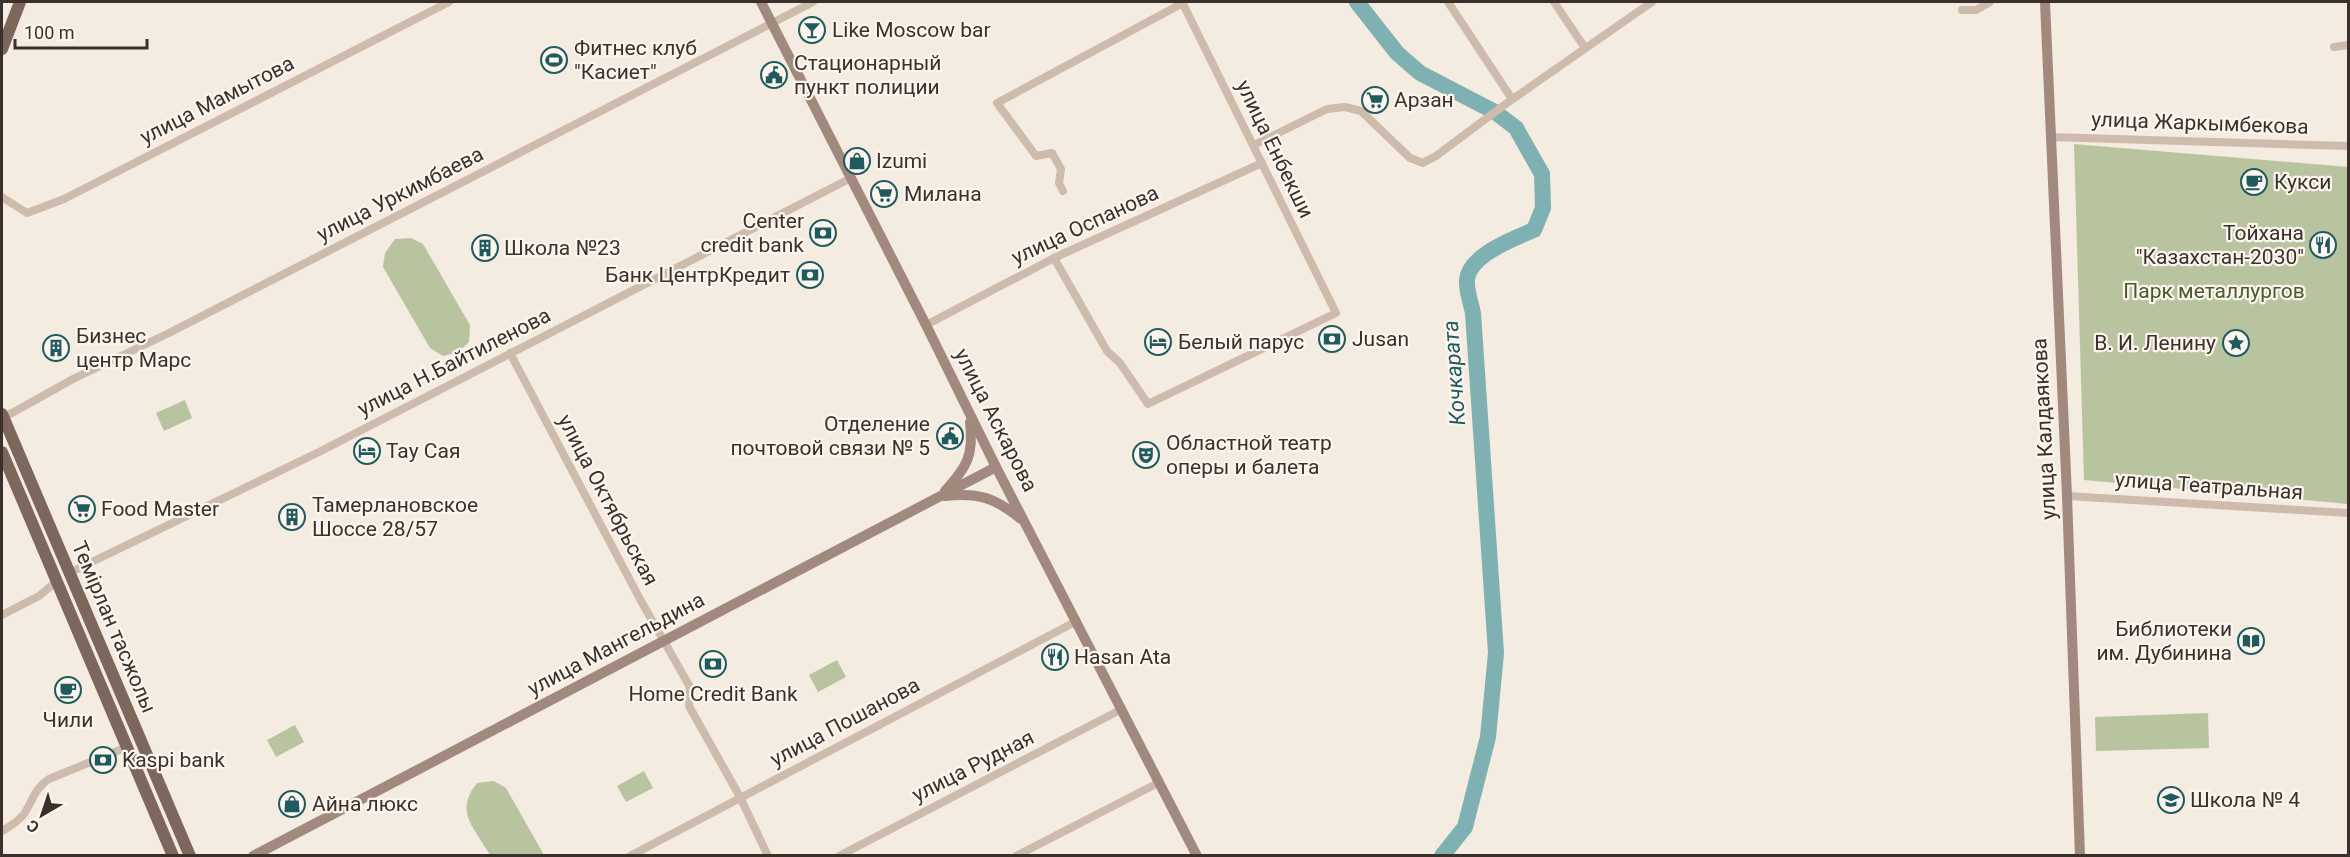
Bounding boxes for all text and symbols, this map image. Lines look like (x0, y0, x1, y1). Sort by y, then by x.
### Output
scale bar (15, 12, 147, 50)
bar icon: Like Moscow bar (797, 15, 827, 45)
place label: Like Moscow bar (832, 18, 991, 42)
text: 100 m (24, 22, 75, 43)
place label: Фитнес клуб "Касиет" (574, 36, 697, 84)
sports icon: Фитнес клуб "Касиет" (539, 45, 569, 75)
street label: улица Мамытова (136, 51, 298, 149)
place label: Стационарный пункт полиции (794, 51, 941, 99)
public building icon: Стационарный пункт полиции (759, 60, 789, 90)
street label: улица Енбекши (1231, 76, 1319, 222)
supermarket icon: Арзан (1360, 85, 1390, 115)
place label: Арзан (1394, 88, 1454, 112)
street label: улица Жаркымбекова (2091, 107, 2309, 139)
street label: улица Уркимбаева (313, 142, 487, 246)
shop icon: Izumi (842, 146, 872, 176)
place label: Izumi (876, 149, 927, 173)
cafe icon: Кукси (2239, 167, 2269, 197)
place label: Кукси (2274, 170, 2331, 194)
supermarket icon: Милана (869, 179, 899, 209)
street label: улица Оспанова (1008, 180, 1162, 270)
place label: Милана (904, 182, 982, 206)
place label: Center credit bank (700, 209, 804, 257)
bank icon: Center credit bank (808, 218, 838, 248)
place label: Тойхана "Казахстан-2030" (2136, 221, 2304, 269)
restaurant icon: Тойхана "Казахстан-2030" (2308, 230, 2338, 260)
building icon: Школа №23 (470, 233, 500, 263)
place label: Школа №23 (504, 236, 621, 260)
bank icon: Банк ЦентрКредит (795, 260, 825, 290)
place label: Банк ЦентрКредит (605, 263, 790, 287)
park label: Парк металлургов (2123, 279, 2305, 303)
street label: улица Н.Байтиленова (354, 303, 554, 421)
water label: Кочкарата (1438, 320, 1470, 426)
place label: Бизнес центр Марс (76, 324, 191, 372)
bank icon: Jusan (1317, 324, 1347, 354)
hotel icon: Белый парус (1143, 327, 1173, 357)
place label: Jusan (1352, 327, 1409, 351)
place icon: В. И. Ленину (2221, 328, 2251, 358)
place label: Белый парус (1178, 330, 1304, 354)
place label: В. И. Ленину (2094, 331, 2216, 355)
building icon: Бизнес центр Марс (41, 333, 71, 363)
street label: улица Калдаякова (2027, 337, 2061, 521)
street label: улица Аскарова (950, 344, 1042, 496)
street label: улица Октябрьская (553, 410, 663, 590)
place label: Отделение почтовой связи № 5 (730, 412, 930, 460)
public building icon: Отделение почтовой связи № 5 (935, 421, 965, 451)
place label: Областной театр оперы и балета (1166, 431, 1332, 479)
hotel icon: Тау Сая (352, 436, 382, 466)
place label: Тау Сая (386, 439, 460, 463)
theatre icon: Областной театр оперы и балета (1131, 440, 1161, 470)
street label: улица Театральная (2114, 467, 2304, 505)
place label: Тамерлановское Шоссе 28/57 (312, 493, 478, 541)
supermarket icon: Food Master (67, 494, 97, 524)
place label: Food Master (101, 497, 219, 521)
building icon: Тамерлановское Шоссе 28/57 (277, 502, 307, 532)
street label: Темірлан тасжолы (67, 537, 161, 717)
street label: улица Мангельдина (524, 587, 708, 701)
place label: Библиотеки им. Дубинина (2097, 617, 2232, 665)
library icon: Библиотеки им. Дубинина (2236, 626, 2266, 656)
restaurant icon: Hasan Ata (1040, 642, 1070, 672)
place label: Hasan Ata (1074, 645, 1171, 669)
bank icon: Home Credit Bank (698, 649, 728, 679)
street label: улица Пошанова (766, 672, 924, 772)
cafe icon: Чили (53, 675, 83, 705)
place label: Home Credit Bank (628, 682, 798, 706)
place label: Чили (43, 708, 93, 732)
street label: улица Рудная (908, 725, 1038, 807)
bank icon: Kaspi bank (88, 745, 118, 775)
place label: Kaspi bank (122, 748, 225, 772)
north arrow (12, 785, 72, 845)
school or university icon: Школа № 4 (2156, 785, 2186, 815)
place label: Школа № 4 (2190, 788, 2300, 812)
shop icon: Айна люкс (277, 789, 307, 819)
place label: Айна люкс (312, 792, 418, 816)
text: С (23, 816, 43, 837)

